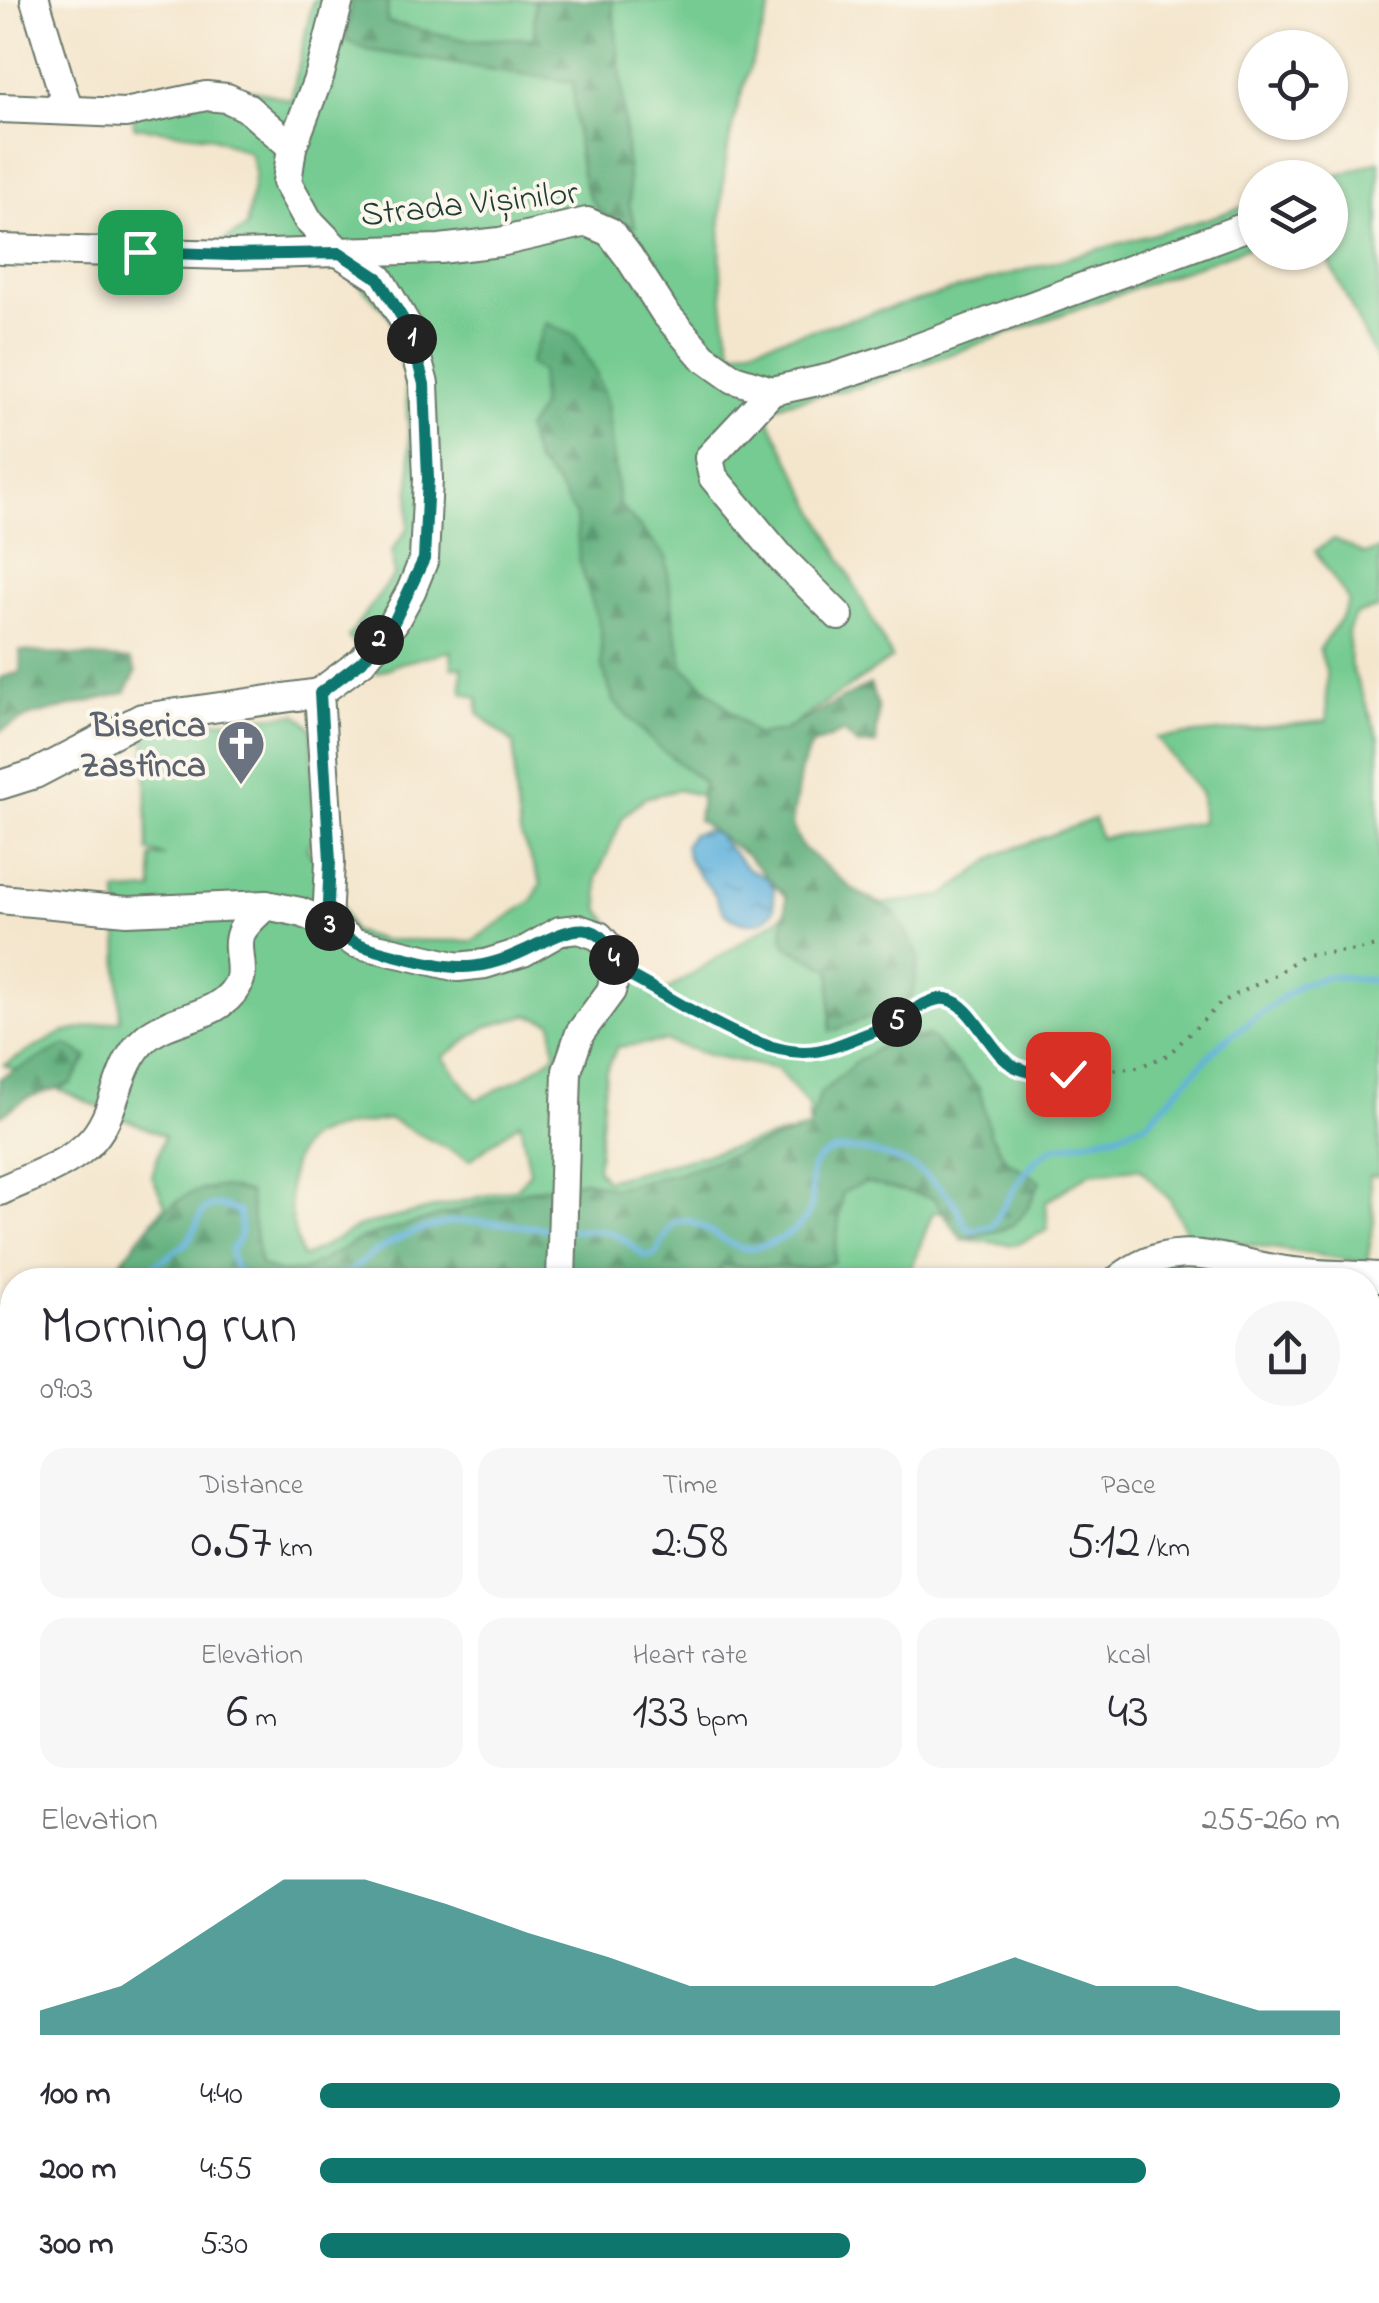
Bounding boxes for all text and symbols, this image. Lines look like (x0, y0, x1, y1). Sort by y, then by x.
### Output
map controls (1238, 30, 1348, 270)
button: locate (1238, 30, 1348, 140)
button: layers (1238, 160, 1348, 270)
street label: Strada Vișinilor (358, 169, 581, 242)
pin (98, 210, 183, 295)
icon: arrive (113, 225, 168, 280)
pin: 1 (387, 314, 437, 364)
text: 1 (408, 318, 416, 359)
pin: 2 (354, 615, 404, 665)
text: 2 (372, 619, 386, 660)
place label: Biserica Zastînca (80, 702, 206, 793)
church icon: Biserica Zastînca (215, 718, 267, 786)
pin: 3 (305, 901, 355, 951)
text: 3 (324, 905, 336, 946)
pin: 4 (589, 935, 639, 985)
text: 4 (608, 939, 620, 980)
pin: 5 (872, 997, 922, 1047)
text: 5 (889, 1001, 905, 1042)
pin (1026, 1032, 1111, 1117)
icon: check (1041, 1047, 1096, 1102)
text: Morning run (40, 1289, 297, 1369)
button: share (1235, 1301, 1340, 1406)
text: 09:03 (40, 1367, 93, 1414)
text: Distance (200, 1466, 303, 1507)
text: Time (662, 1466, 718, 1507)
text: Pace (1101, 1466, 1156, 1507)
text: 0.57 (191, 1507, 272, 1580)
text: 2:58 (652, 1507, 728, 1580)
text: 5:12 (1067, 1507, 1140, 1580)
text: km (272, 1529, 313, 1570)
text: /km (1140, 1529, 1190, 1570)
text: Elevation (200, 1636, 303, 1677)
text: Heart rate (633, 1636, 747, 1677)
text: kcal (1106, 1636, 1151, 1677)
text: 6 (226, 1677, 248, 1750)
text: 133 (632, 1677, 689, 1750)
text: 43 (1108, 1677, 1149, 1750)
text: m (248, 1699, 277, 1740)
text: bpm (689, 1699, 748, 1740)
text: Elevation (40, 1798, 158, 1845)
text: 255–260 m (1202, 1798, 1340, 1845)
text: 100 m (40, 2072, 111, 2119)
text: 4:40 (200, 2072, 243, 2119)
text: 200 m (40, 2147, 116, 2194)
text: 4:55 (200, 2147, 253, 2194)
text: 300 m (40, 2222, 114, 2269)
text: 5:30 (200, 2222, 248, 2269)

